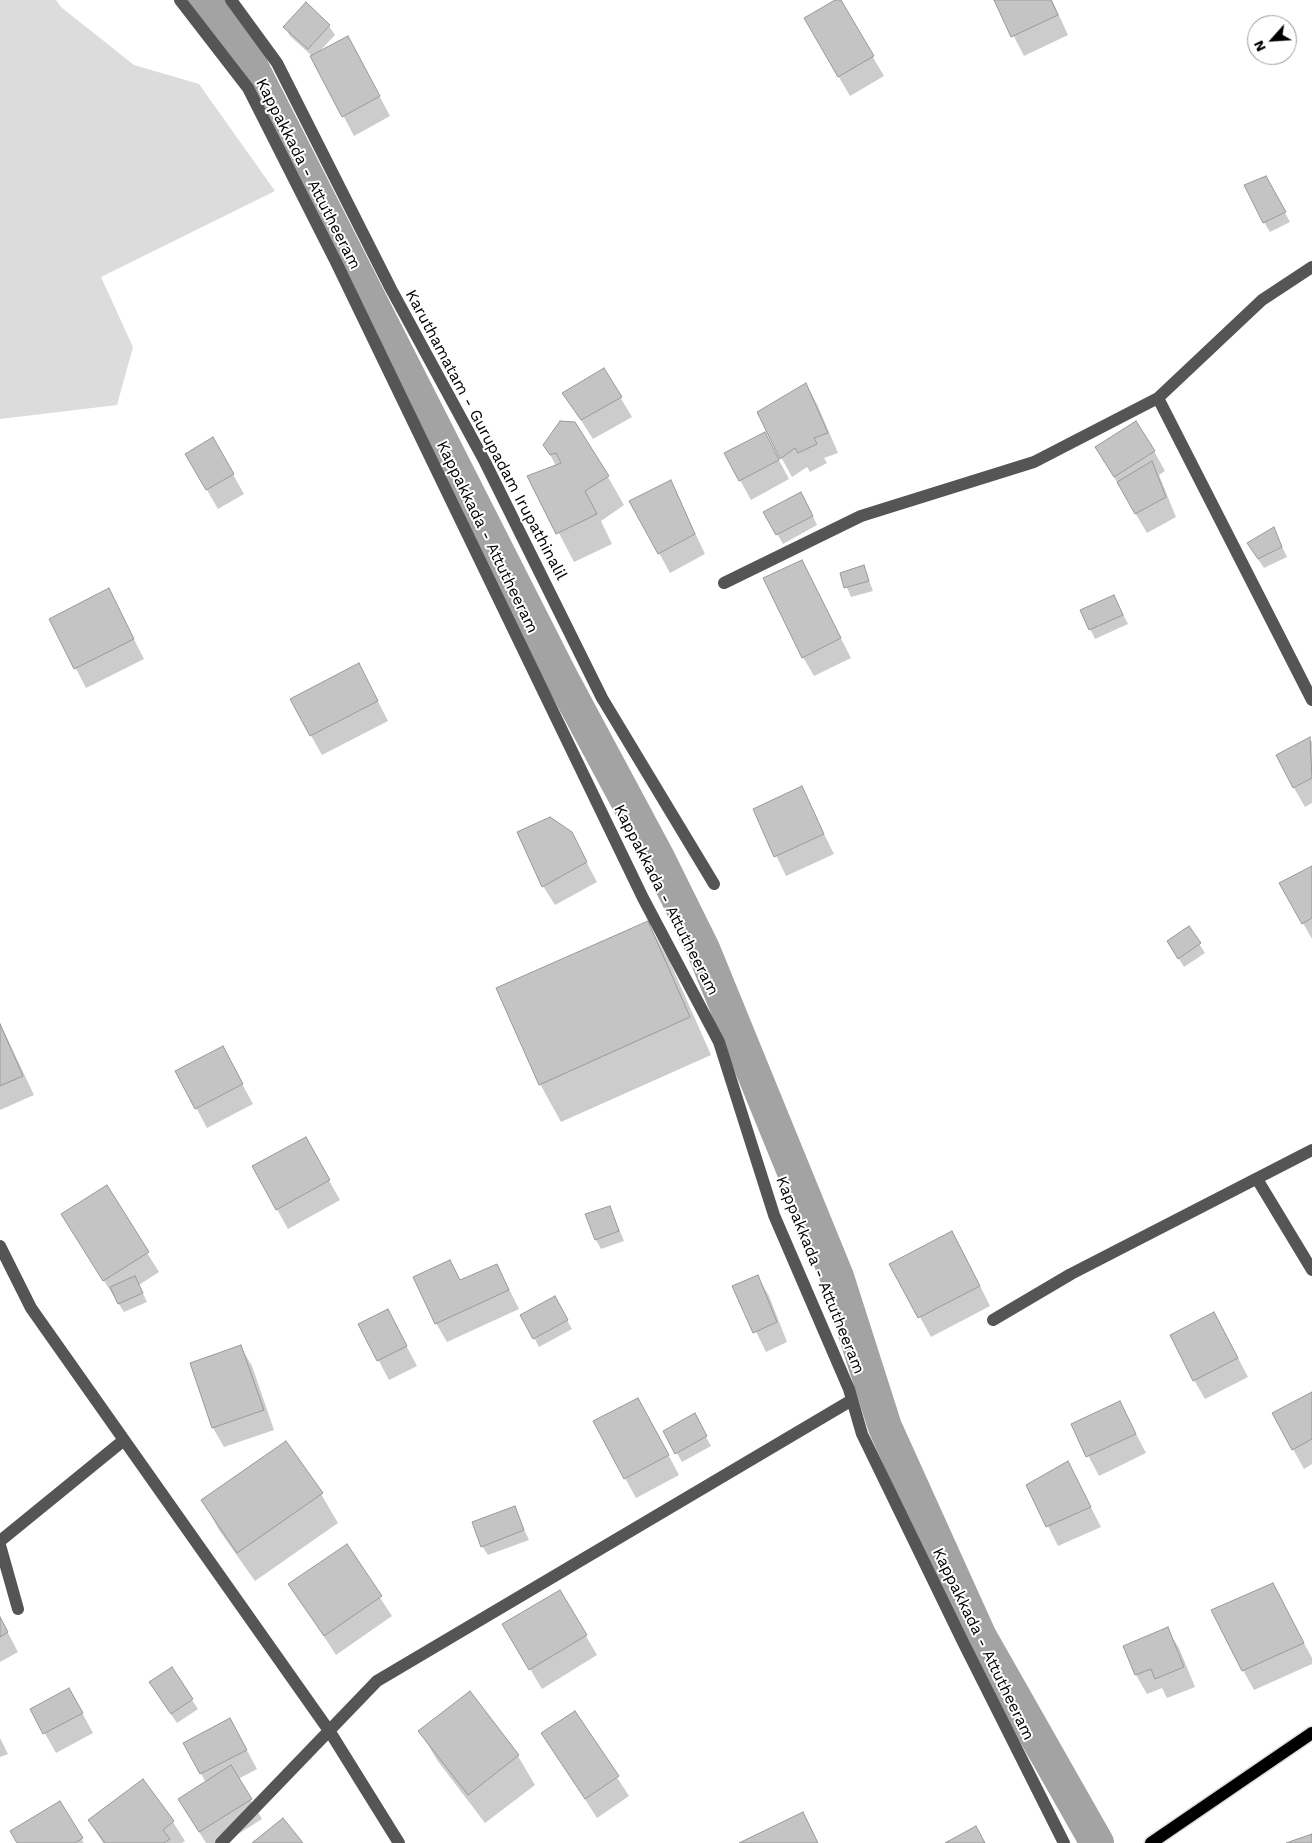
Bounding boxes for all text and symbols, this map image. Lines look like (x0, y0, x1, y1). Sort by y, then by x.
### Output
north arrow (1247, 15, 1297, 65)
text: N (1250, 38, 1269, 54)
street label: Kappakkada - Attutheeram (251, 75, 365, 273)
street label: Karuthamatam - Gurupadam Irupathinalil (401, 287, 571, 583)
street label: Kappakkada - Attutheeram (432, 438, 542, 636)
street label: Kappakkada - Attutheeram (609, 801, 723, 999)
street label: Kappakkada - Attutheeram (771, 1173, 869, 1377)
street label: Kappakkada - Attutheeram (928, 1545, 1038, 1743)

